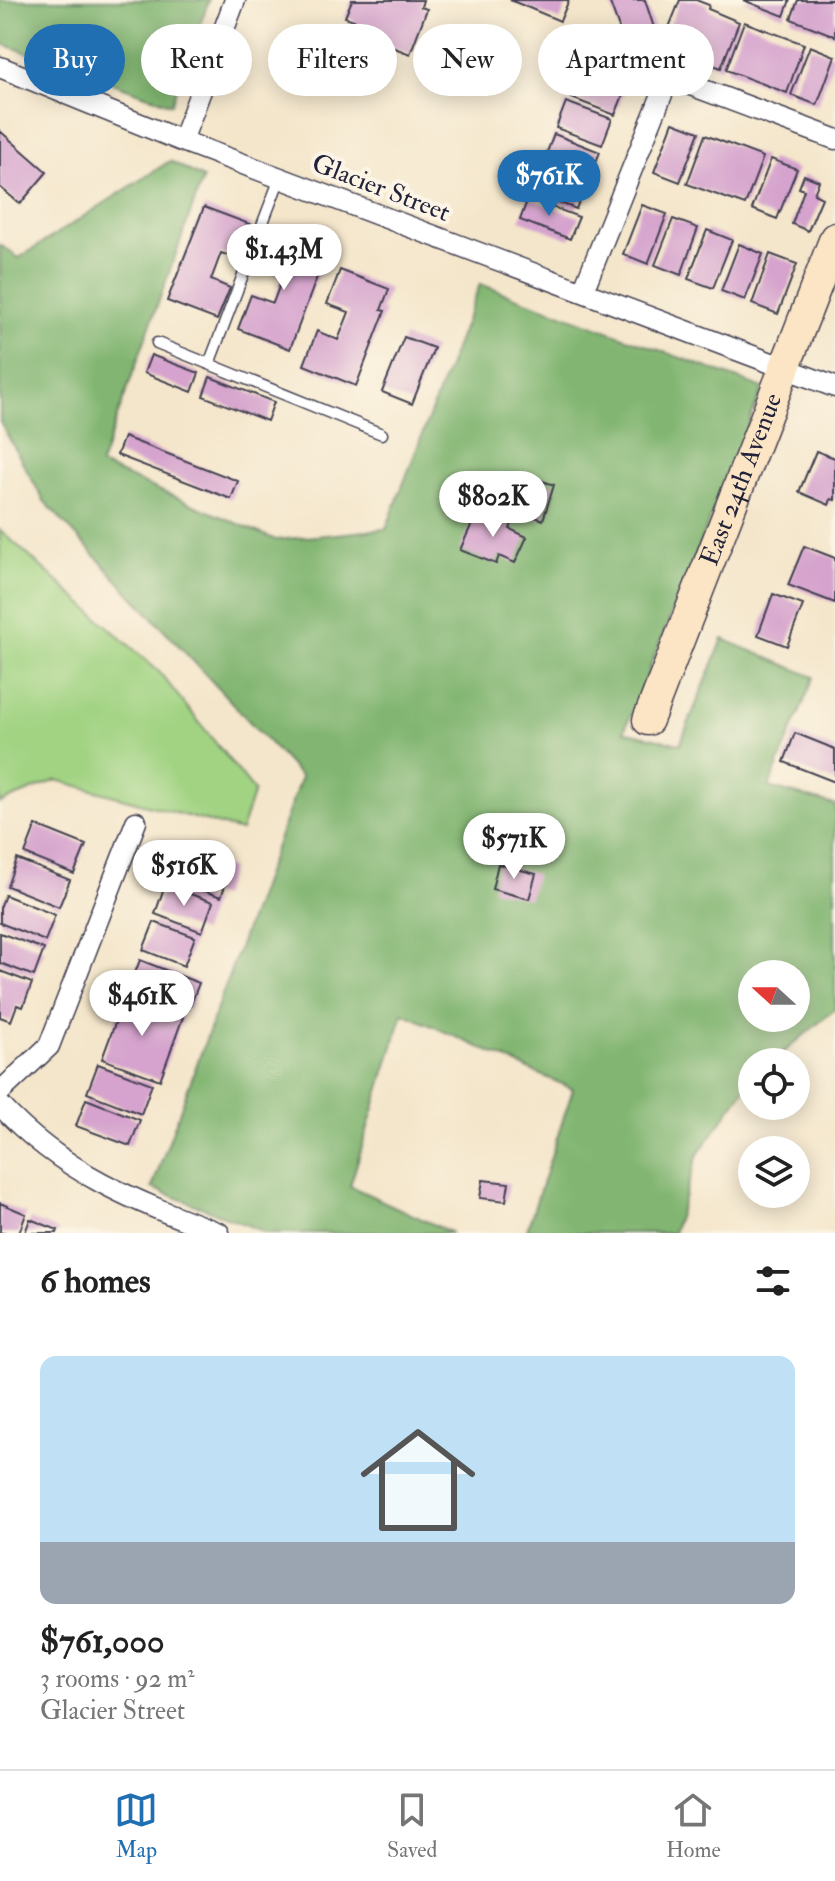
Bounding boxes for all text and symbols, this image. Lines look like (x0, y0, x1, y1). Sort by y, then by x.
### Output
chip: Buy (24, 24, 125, 96)
chip: Rent (141, 24, 252, 96)
chip: Filters (268, 24, 397, 96)
chip: New (413, 24, 522, 96)
chip: Apartment (538, 24, 714, 96)
street label: Glacier Street (307, 147, 455, 229)
pin: $761K (493, 150, 605, 218)
text: $761K (515, 160, 583, 192)
pin: $1.43M (219, 224, 349, 292)
text: $1.43M (245, 234, 323, 266)
street label: East 24th Avenue (693, 389, 789, 570)
pin: $802K (437, 471, 549, 539)
text: $802K (457, 481, 529, 513)
pin: $571K (458, 813, 570, 881)
text: $571K (481, 823, 547, 855)
pin: $516K (128, 840, 240, 908)
text: $516K (151, 850, 217, 882)
north arrow (738, 960, 810, 1032)
map controls (738, 960, 810, 1208)
pin: $461K (86, 970, 198, 1038)
text: $461K (107, 980, 177, 1012)
button: locate (738, 1048, 810, 1120)
button: layers (738, 1136, 810, 1208)
icon: filters (751, 1259, 795, 1303)
text: 6 homes (40, 1260, 151, 1303)
icon: home (346, 1408, 490, 1552)
text: $761,000 (40, 1620, 164, 1663)
text: 3 rooms · 92 m² (40, 1663, 195, 1695)
text: Glacier Street (40, 1695, 185, 1727)
tab: Map (114, 1788, 158, 1864)
tab: Saved (387, 1788, 437, 1864)
tab: Home (666, 1788, 721, 1864)

